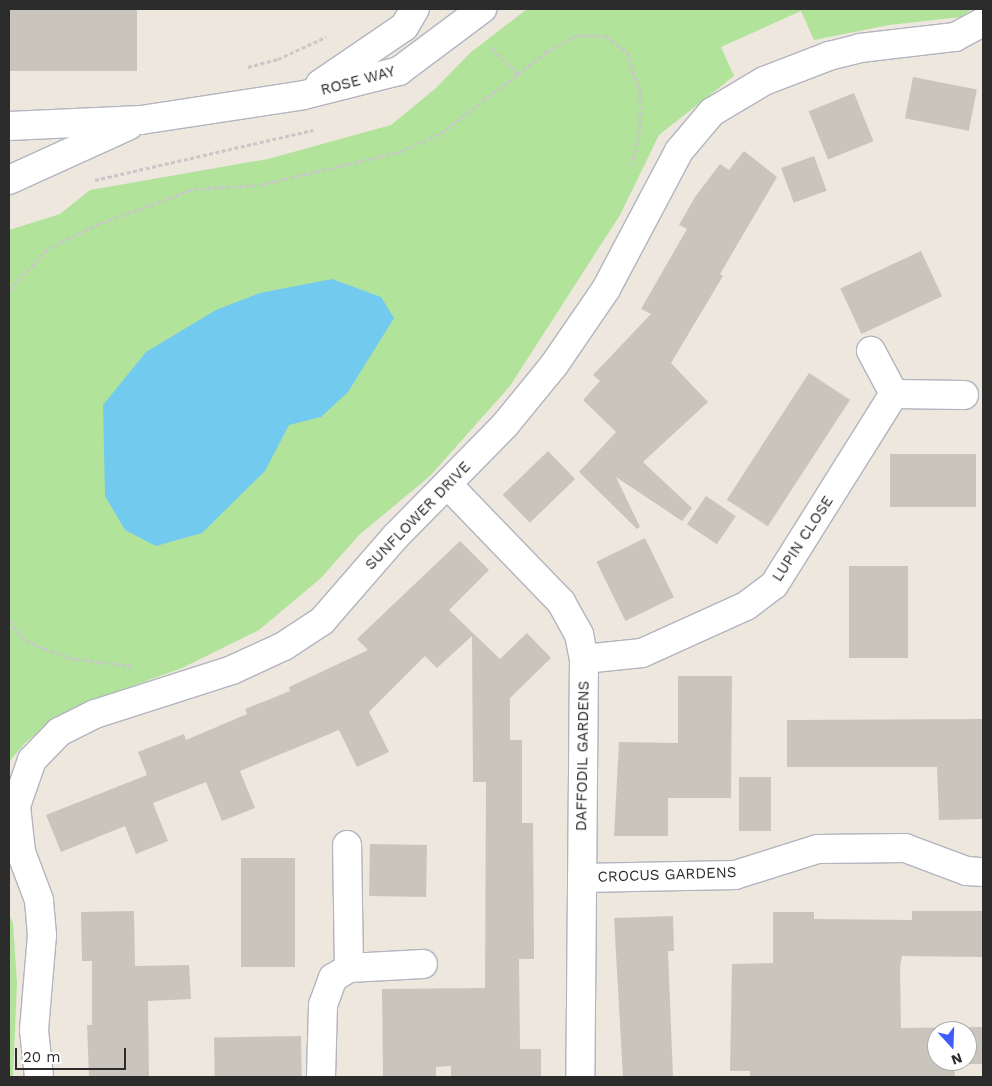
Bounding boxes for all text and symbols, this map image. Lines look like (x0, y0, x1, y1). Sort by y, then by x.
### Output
street label: ROSE WAY (319, 62, 397, 100)
street label: SUNFLOWER DRIVE (362, 458, 474, 574)
street label: LUPIN CLOSE (769, 493, 837, 585)
street label: DAFFODIL GARDENS (573, 680, 593, 832)
street label: CROCUS GARDENS (597, 864, 737, 886)
north arrow (927, 1021, 977, 1071)
scale bar (18, 1038, 129, 1070)
text: 20 m (23, 1048, 61, 1066)
text: N (949, 1050, 964, 1068)

